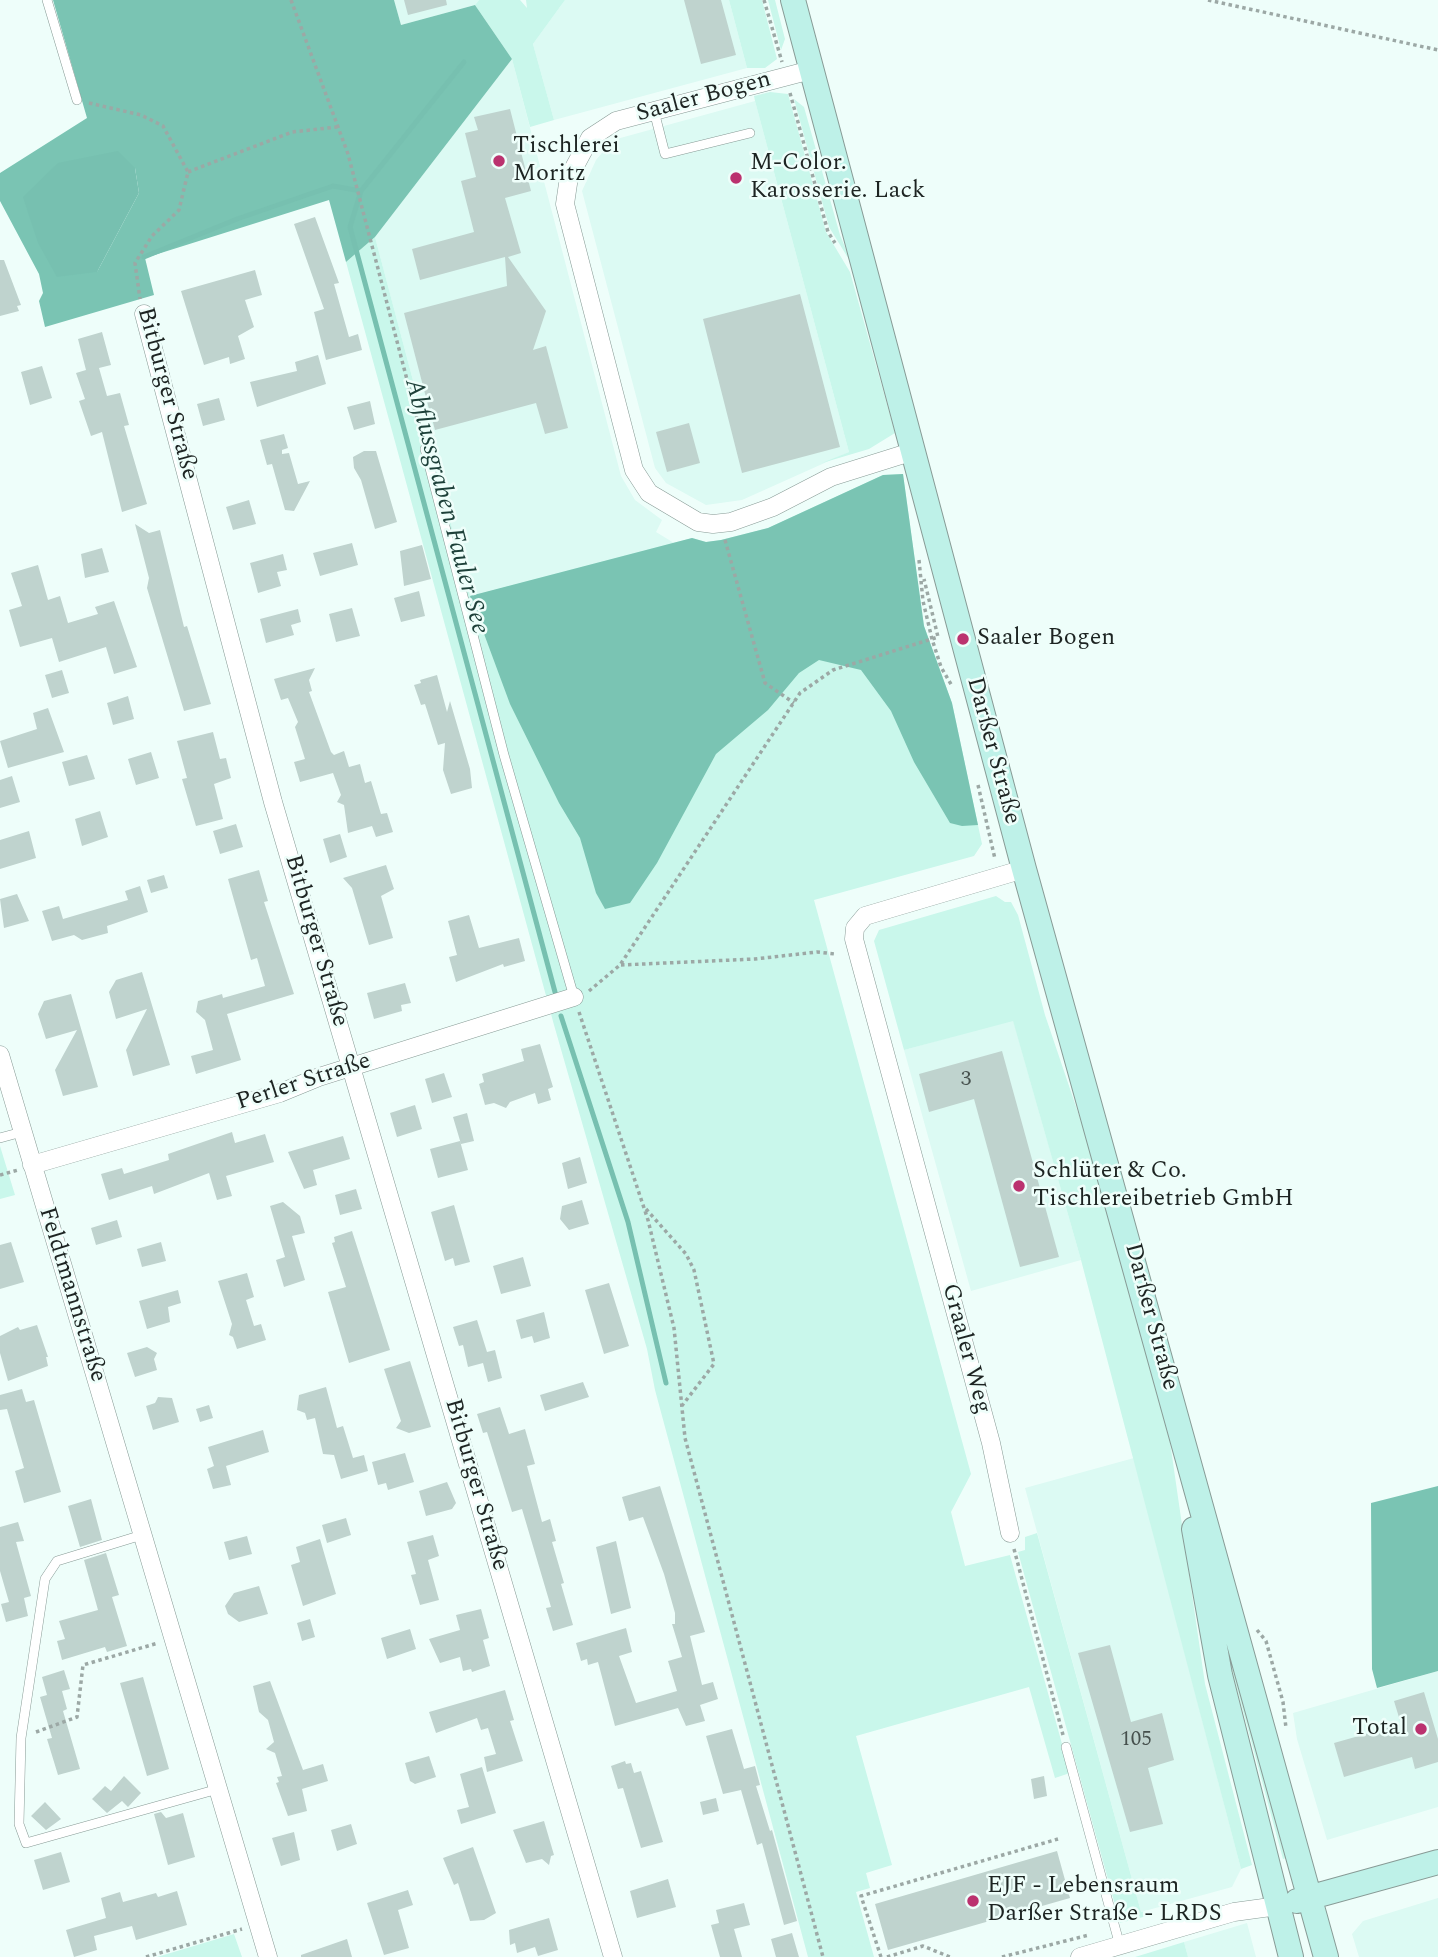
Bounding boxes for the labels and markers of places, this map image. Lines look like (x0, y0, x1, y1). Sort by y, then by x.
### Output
place label: Tischlerei Moritz (513, 133, 620, 189)
place label: M-Color. Karosserie. Lack (750, 150, 925, 206)
marker: Tischlerei Moritz (491, 153, 507, 169)
marker: M-Color. Karosserie. Lack (728, 170, 744, 186)
place label: Saaler Bogen (977, 625, 1115, 653)
marker: Saaler Bogen (955, 631, 971, 647)
place label: Schlüter & Co. Tischlereibetrieb GmbH (1033, 1158, 1294, 1214)
marker: Schlüter & Co. Tischlereibetrieb GmbH (1011, 1178, 1027, 1194)
place label: Total (1352, 1715, 1407, 1743)
marker: Total (1413, 1721, 1429, 1737)
place label: EJF - Lebensraum Darßer Straße - LRDS (987, 1873, 1221, 1929)
marker: EJF - Lebensraum Darßer Straße - LRDS (965, 1893, 981, 1909)

